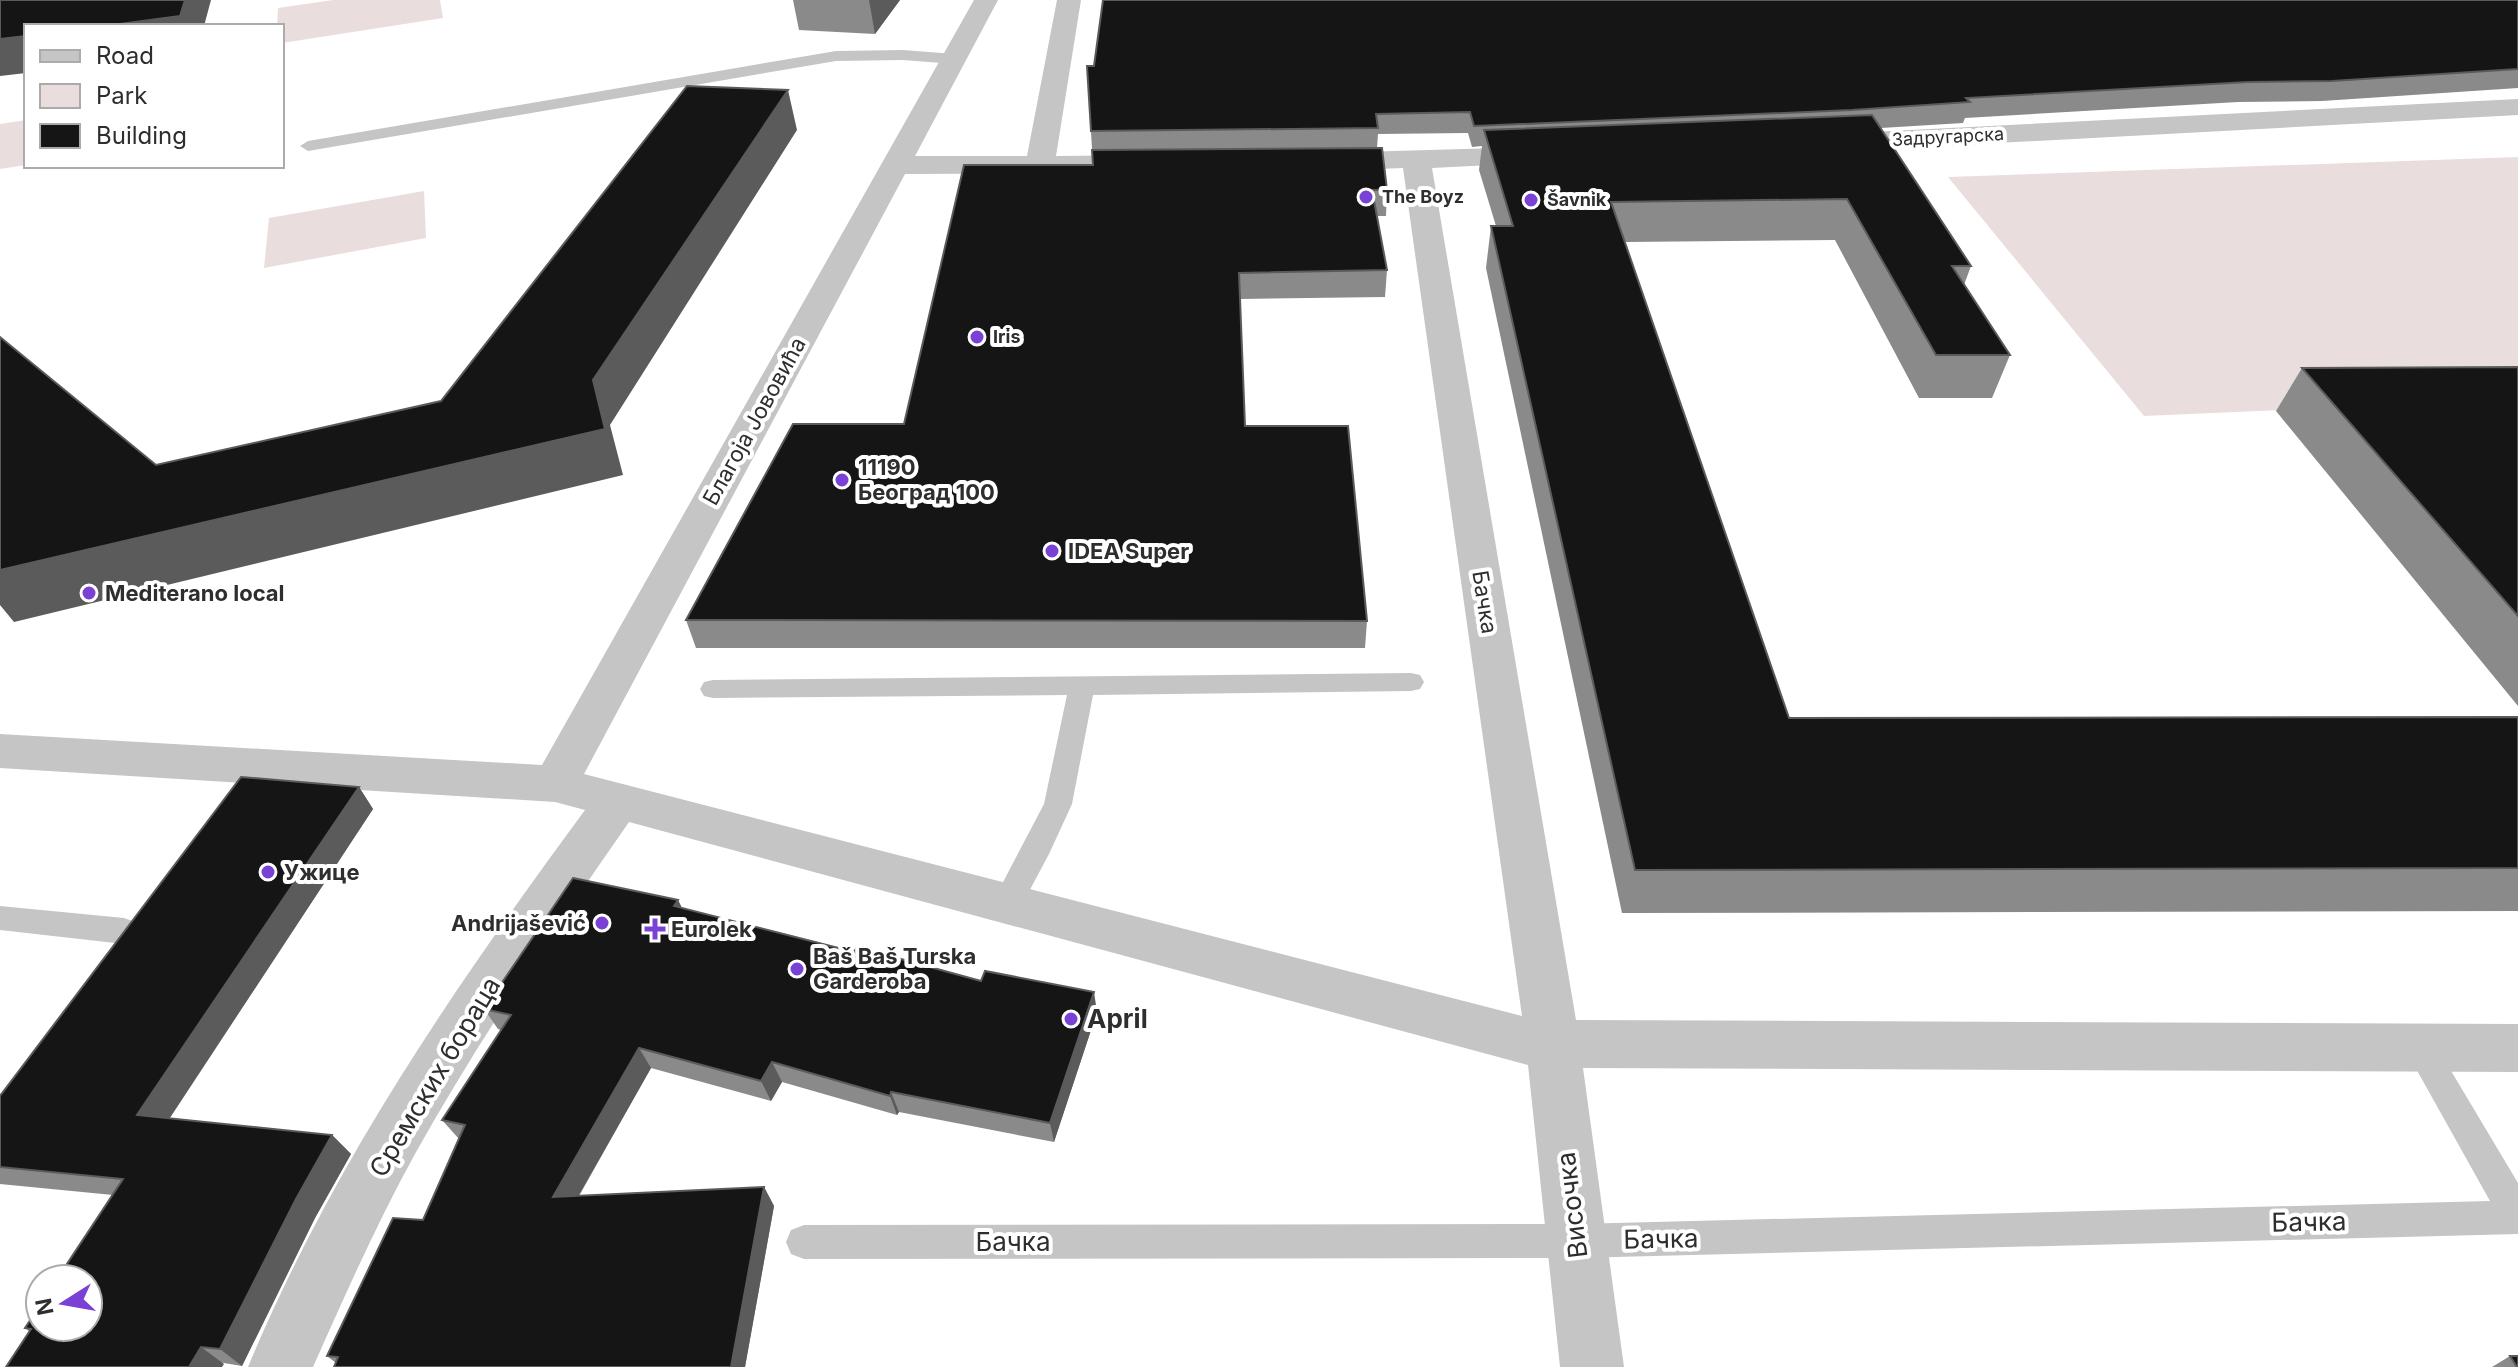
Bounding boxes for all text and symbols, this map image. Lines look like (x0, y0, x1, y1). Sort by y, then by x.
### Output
legend (24, 24, 284, 168)
text: Road (96, 41, 154, 70)
text: Park (96, 81, 147, 110)
text: Building (96, 121, 187, 150)
street label: Задругарска (1891, 123, 2005, 150)
place label: The Boyz (1382, 186, 1464, 207)
marker: The Boyz (1357, 188, 1375, 206)
place label: Šavnik (1547, 189, 1607, 210)
marker: Šavnik (1522, 191, 1540, 209)
place label: Iris (993, 326, 1020, 347)
marker: Iris (968, 328, 986, 346)
street label: Благоја Јововића (697, 333, 811, 509)
place label: 11190 Београд 100 (858, 454, 995, 505)
marker: 11190 Београд 100 (833, 471, 851, 489)
place label: IDEA Super (1068, 538, 1189, 564)
marker: IDEA Super (1043, 542, 1061, 560)
street label: Бачка (1467, 569, 1503, 635)
place label: Mediterano local (105, 580, 285, 606)
marker: Mediterano local (80, 584, 98, 602)
place label: Ужице (284, 859, 360, 885)
marker: Ужице (259, 863, 277, 881)
place label: Andrijašević (451, 910, 586, 936)
marker: Andrijašević (593, 914, 611, 932)
place label: Eurolek (671, 916, 752, 942)
marker: Eurolek (646, 920, 664, 938)
place label: Baš Baš Turska Garderoba (813, 943, 976, 994)
marker: Baš Baš Turska Garderoba (788, 960, 806, 978)
street label: Сремских бораца (363, 971, 507, 1182)
place label: April (1087, 1003, 1148, 1034)
marker: April (1062, 1010, 1080, 1028)
street label: Височка (1550, 1150, 1593, 1260)
street label: Бачка (2271, 1205, 2347, 1238)
street label: Бачка (1623, 1222, 1699, 1255)
street label: Бачка (975, 1226, 1051, 1257)
north arrow (24, 1263, 104, 1343)
text: N (30, 1296, 59, 1318)

